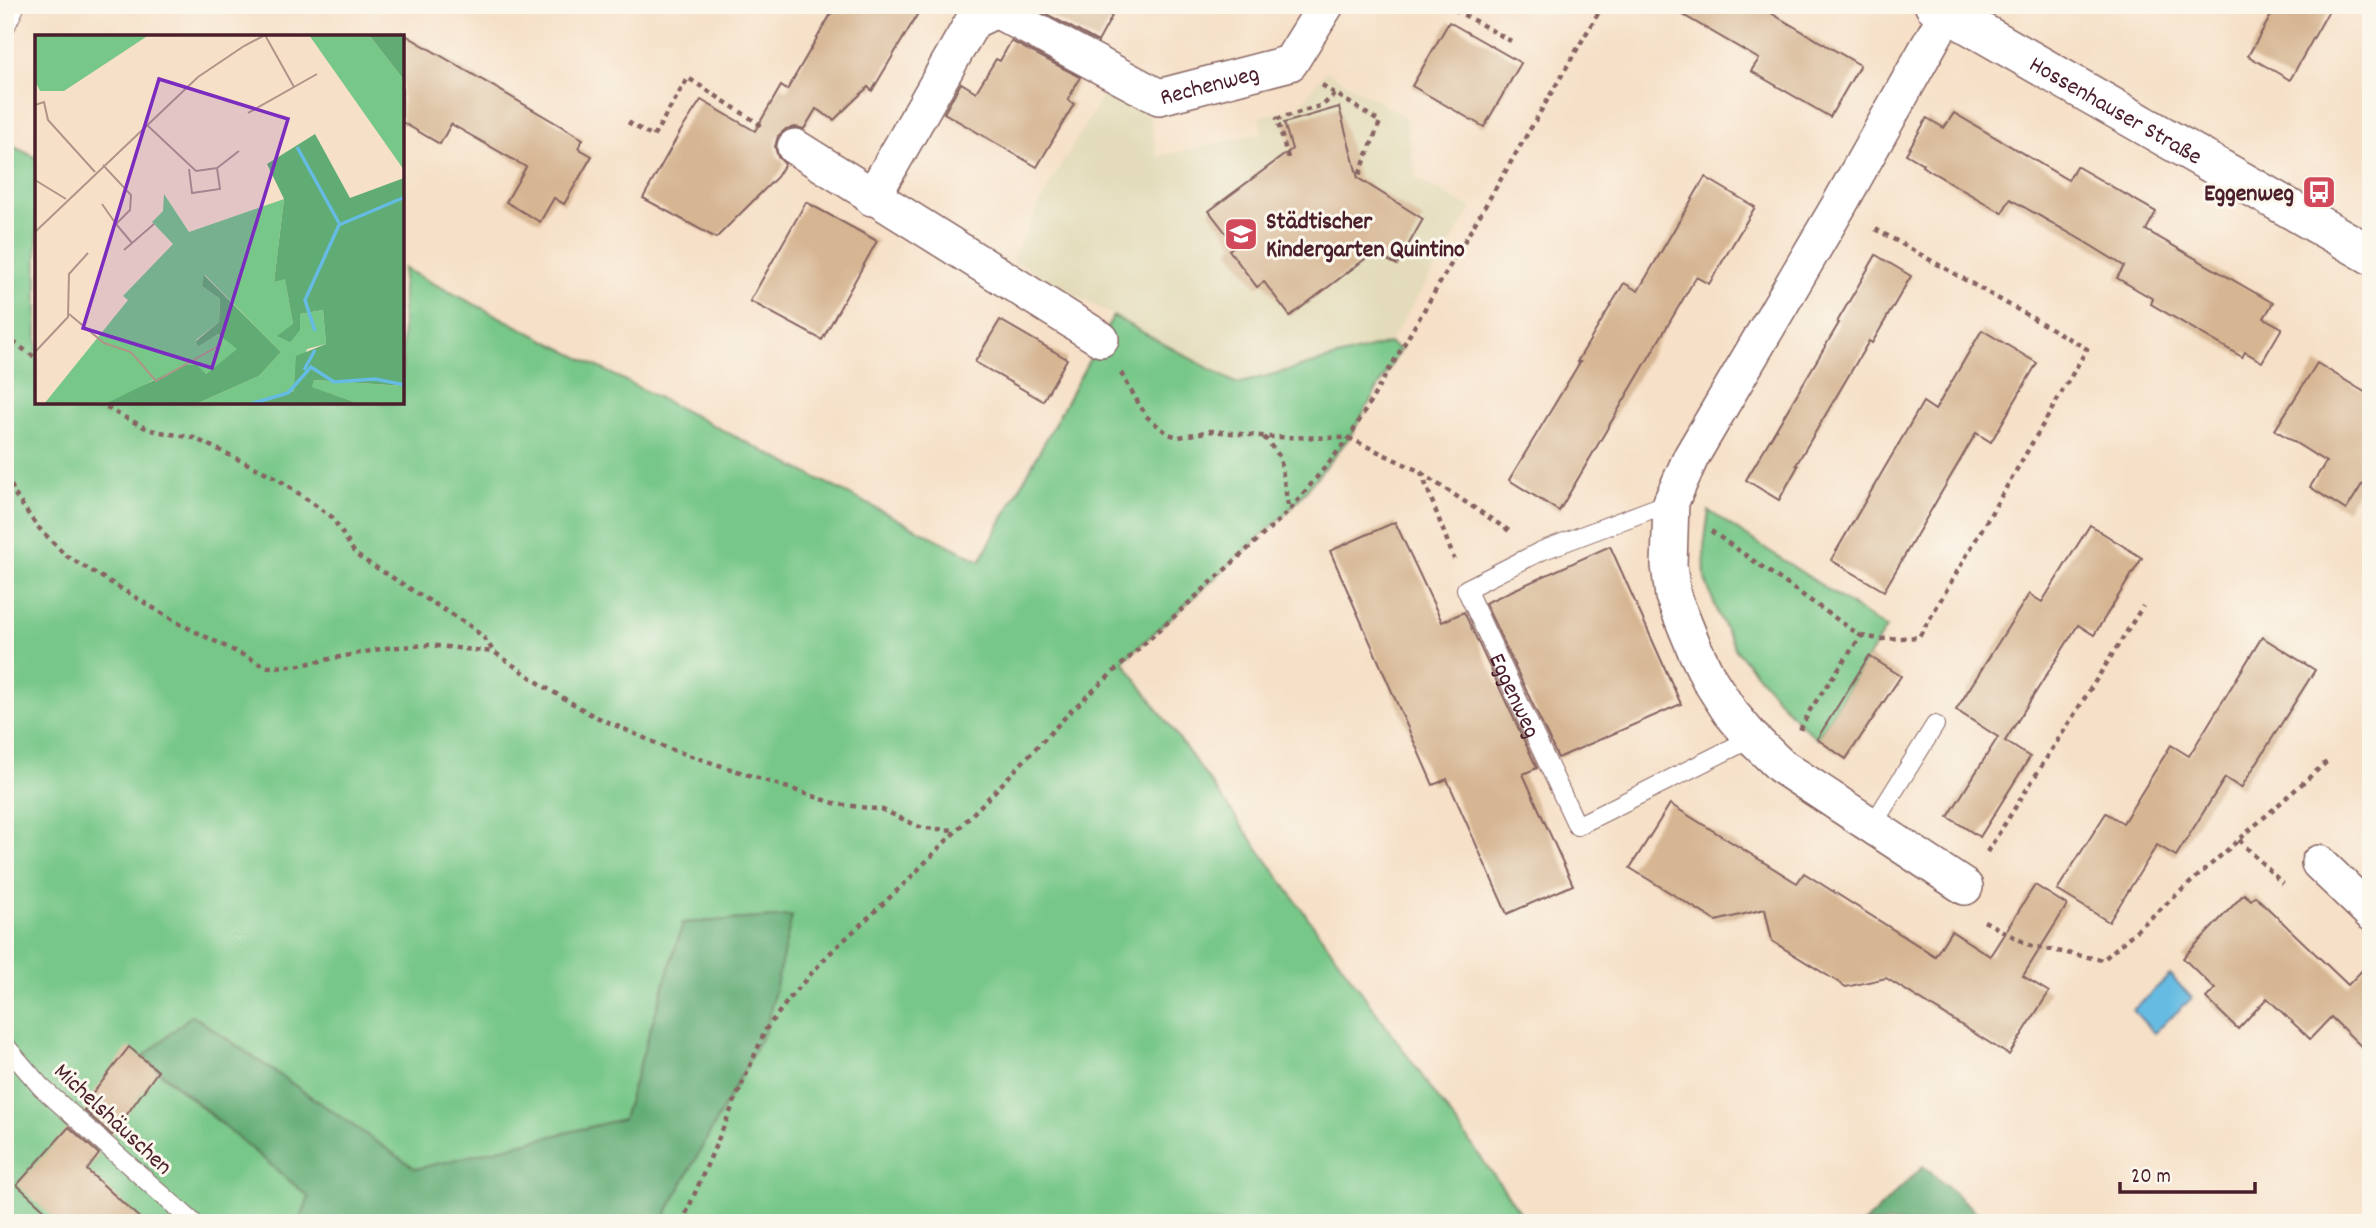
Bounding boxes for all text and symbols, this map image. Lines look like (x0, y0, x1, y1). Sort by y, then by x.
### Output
inset map (35, 35, 404, 404)
street label: Hossenhauser Straße (2022, 49, 2207, 175)
street label: Rechenweg (1157, 58, 1263, 116)
bus stop icon: Eggenweg (2300, 173, 2338, 211)
place label: Eggenweg (2204, 178, 2294, 212)
place label: Städtischer Kindergarten Quintino (1266, 206, 1465, 268)
school or university icon: Städtischer Kindergarten Quintino (1222, 215, 1260, 253)
street label: Eggenweg (1478, 648, 1547, 744)
street label: Michelshäuschen (45, 1056, 179, 1184)
scale bar (2120, 1151, 2255, 1195)
text: 20 m (2131, 1163, 2171, 1193)

